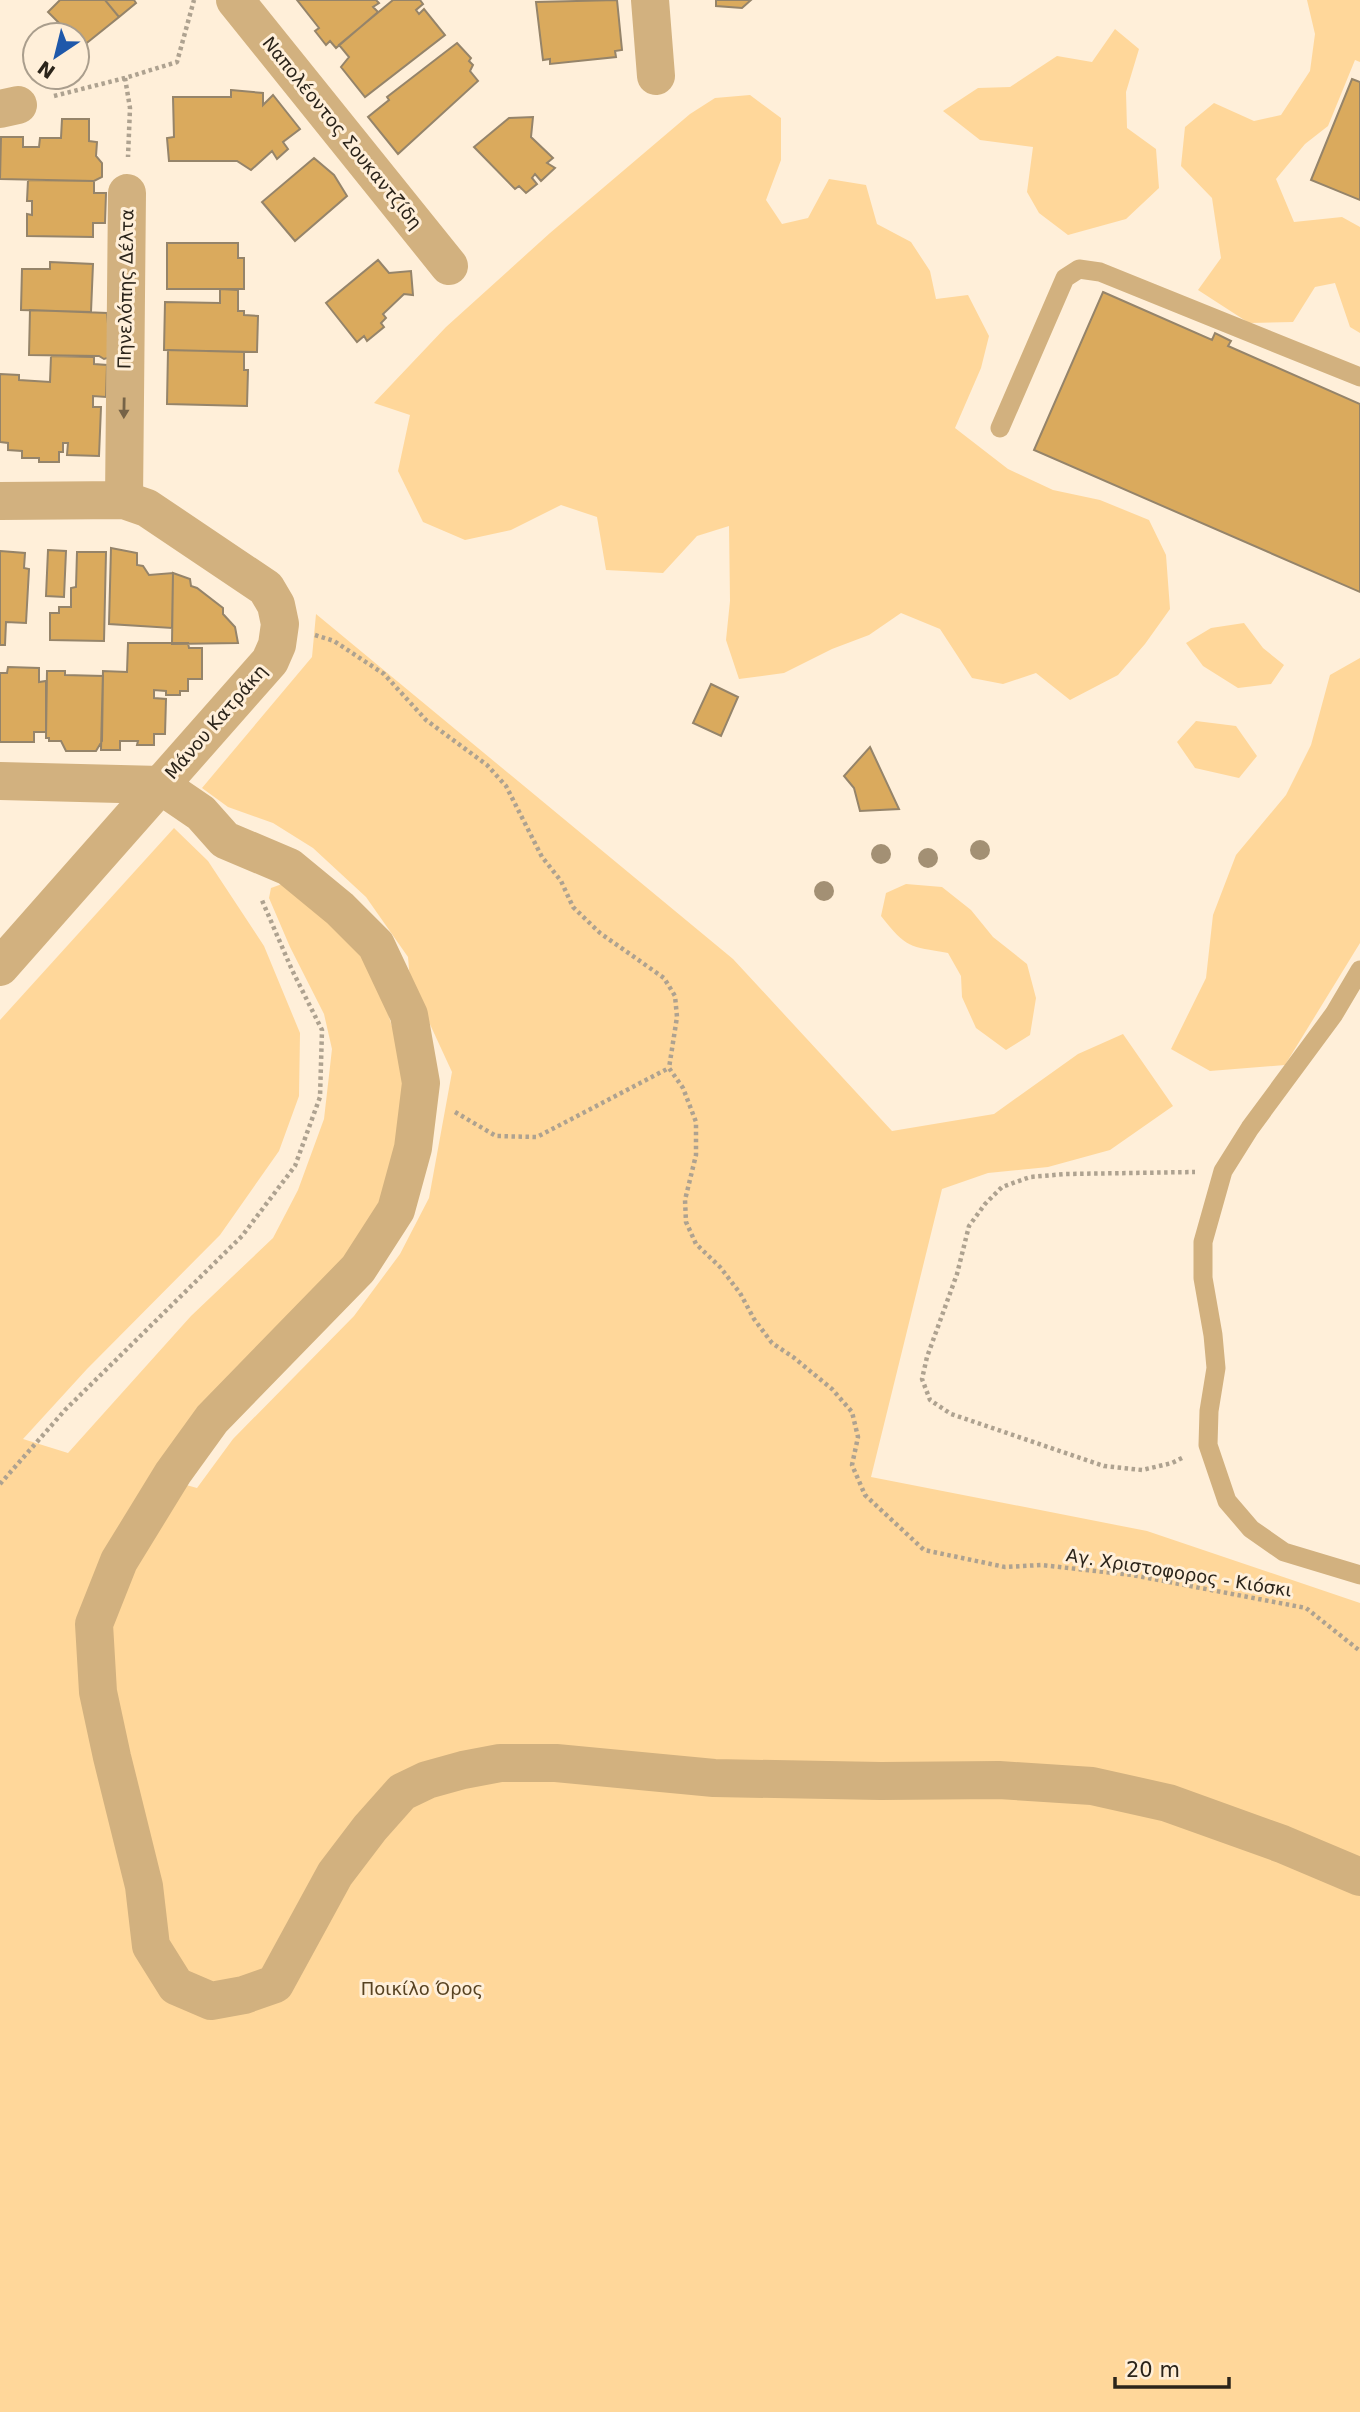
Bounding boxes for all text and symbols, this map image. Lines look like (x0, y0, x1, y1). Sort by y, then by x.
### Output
north arrow (21, 21, 91, 91)
street label: Ναπολέοντος Σουκαντζίδη (258, 32, 426, 233)
text: N (33, 56, 59, 83)
street label: Πηνελόπης Δέλτα (114, 209, 137, 369)
one-way arrow (119, 398, 130, 420)
street label: Μάνου Κατράκη (160, 660, 271, 783)
street label: Αγ. Χριστοφορος - Κιόσκι (1065, 1544, 1293, 1601)
park label: Ποικίλο Όρος (361, 1978, 483, 1999)
scale bar (1115, 2346, 1229, 2390)
text: 20 m (1126, 2358, 1180, 2382)

